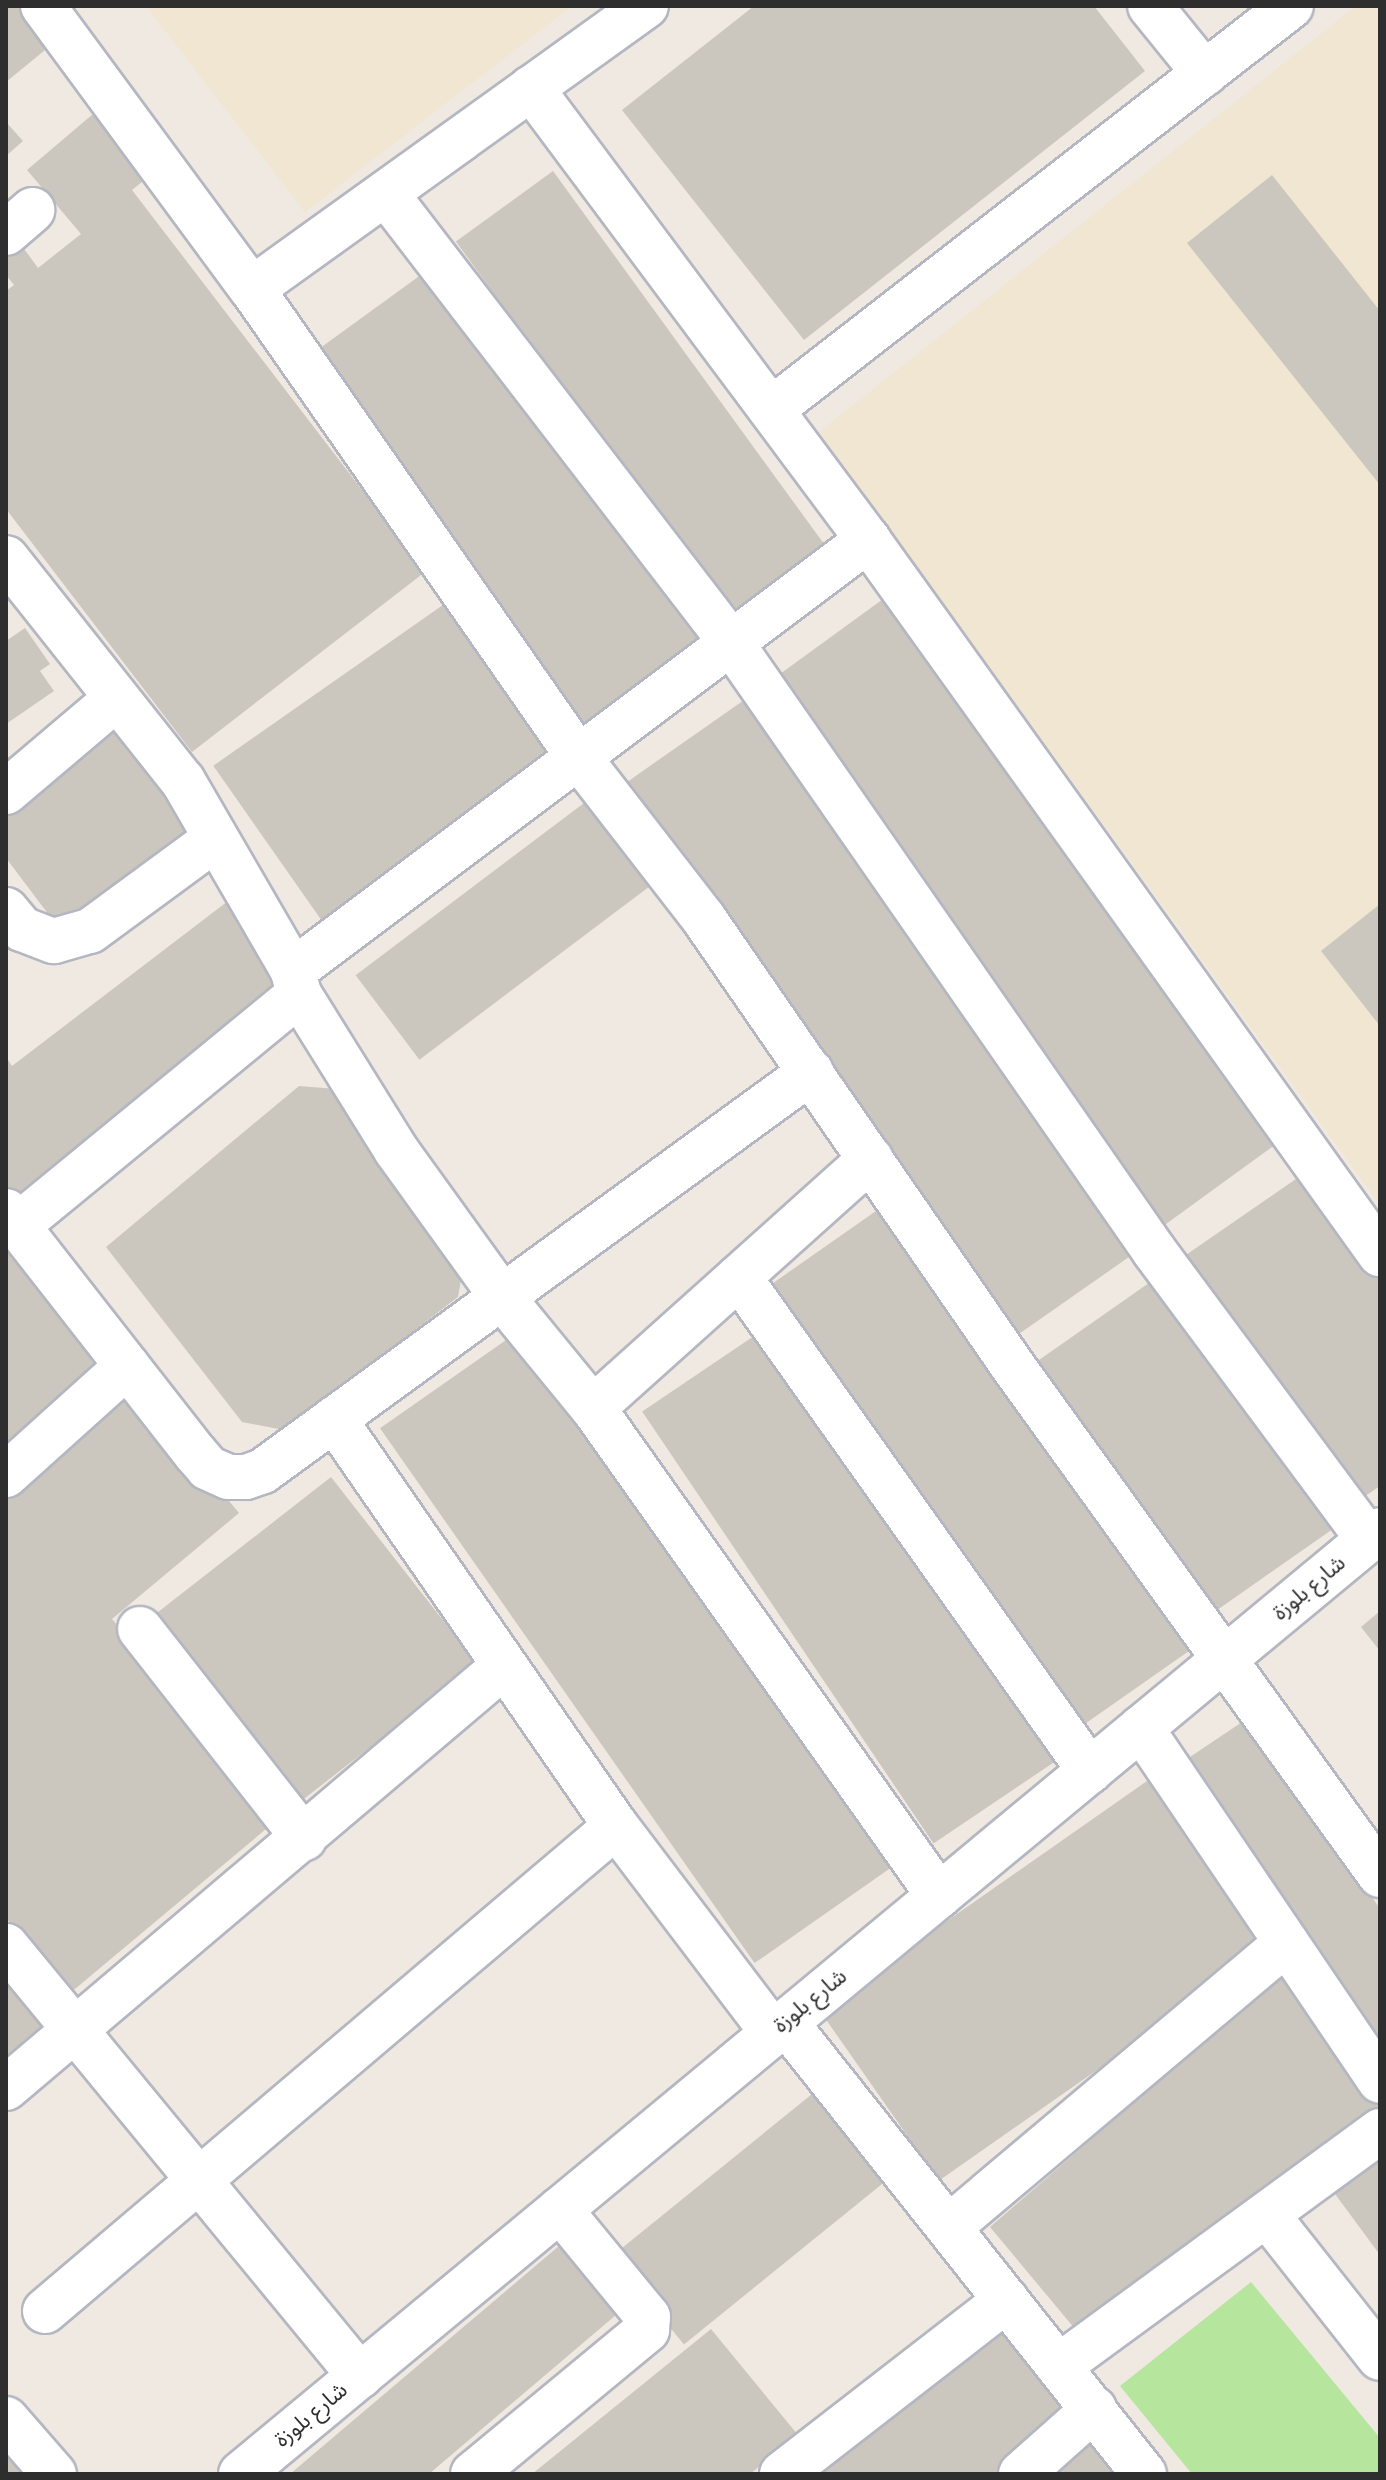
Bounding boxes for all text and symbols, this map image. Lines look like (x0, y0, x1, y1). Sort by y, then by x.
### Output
street label: شارع بلوزة (1268, 1551, 1352, 1627)
street label: شارع بلوزة (769, 1964, 853, 2040)
street label: شارع بلوزة (270, 2378, 354, 2454)

